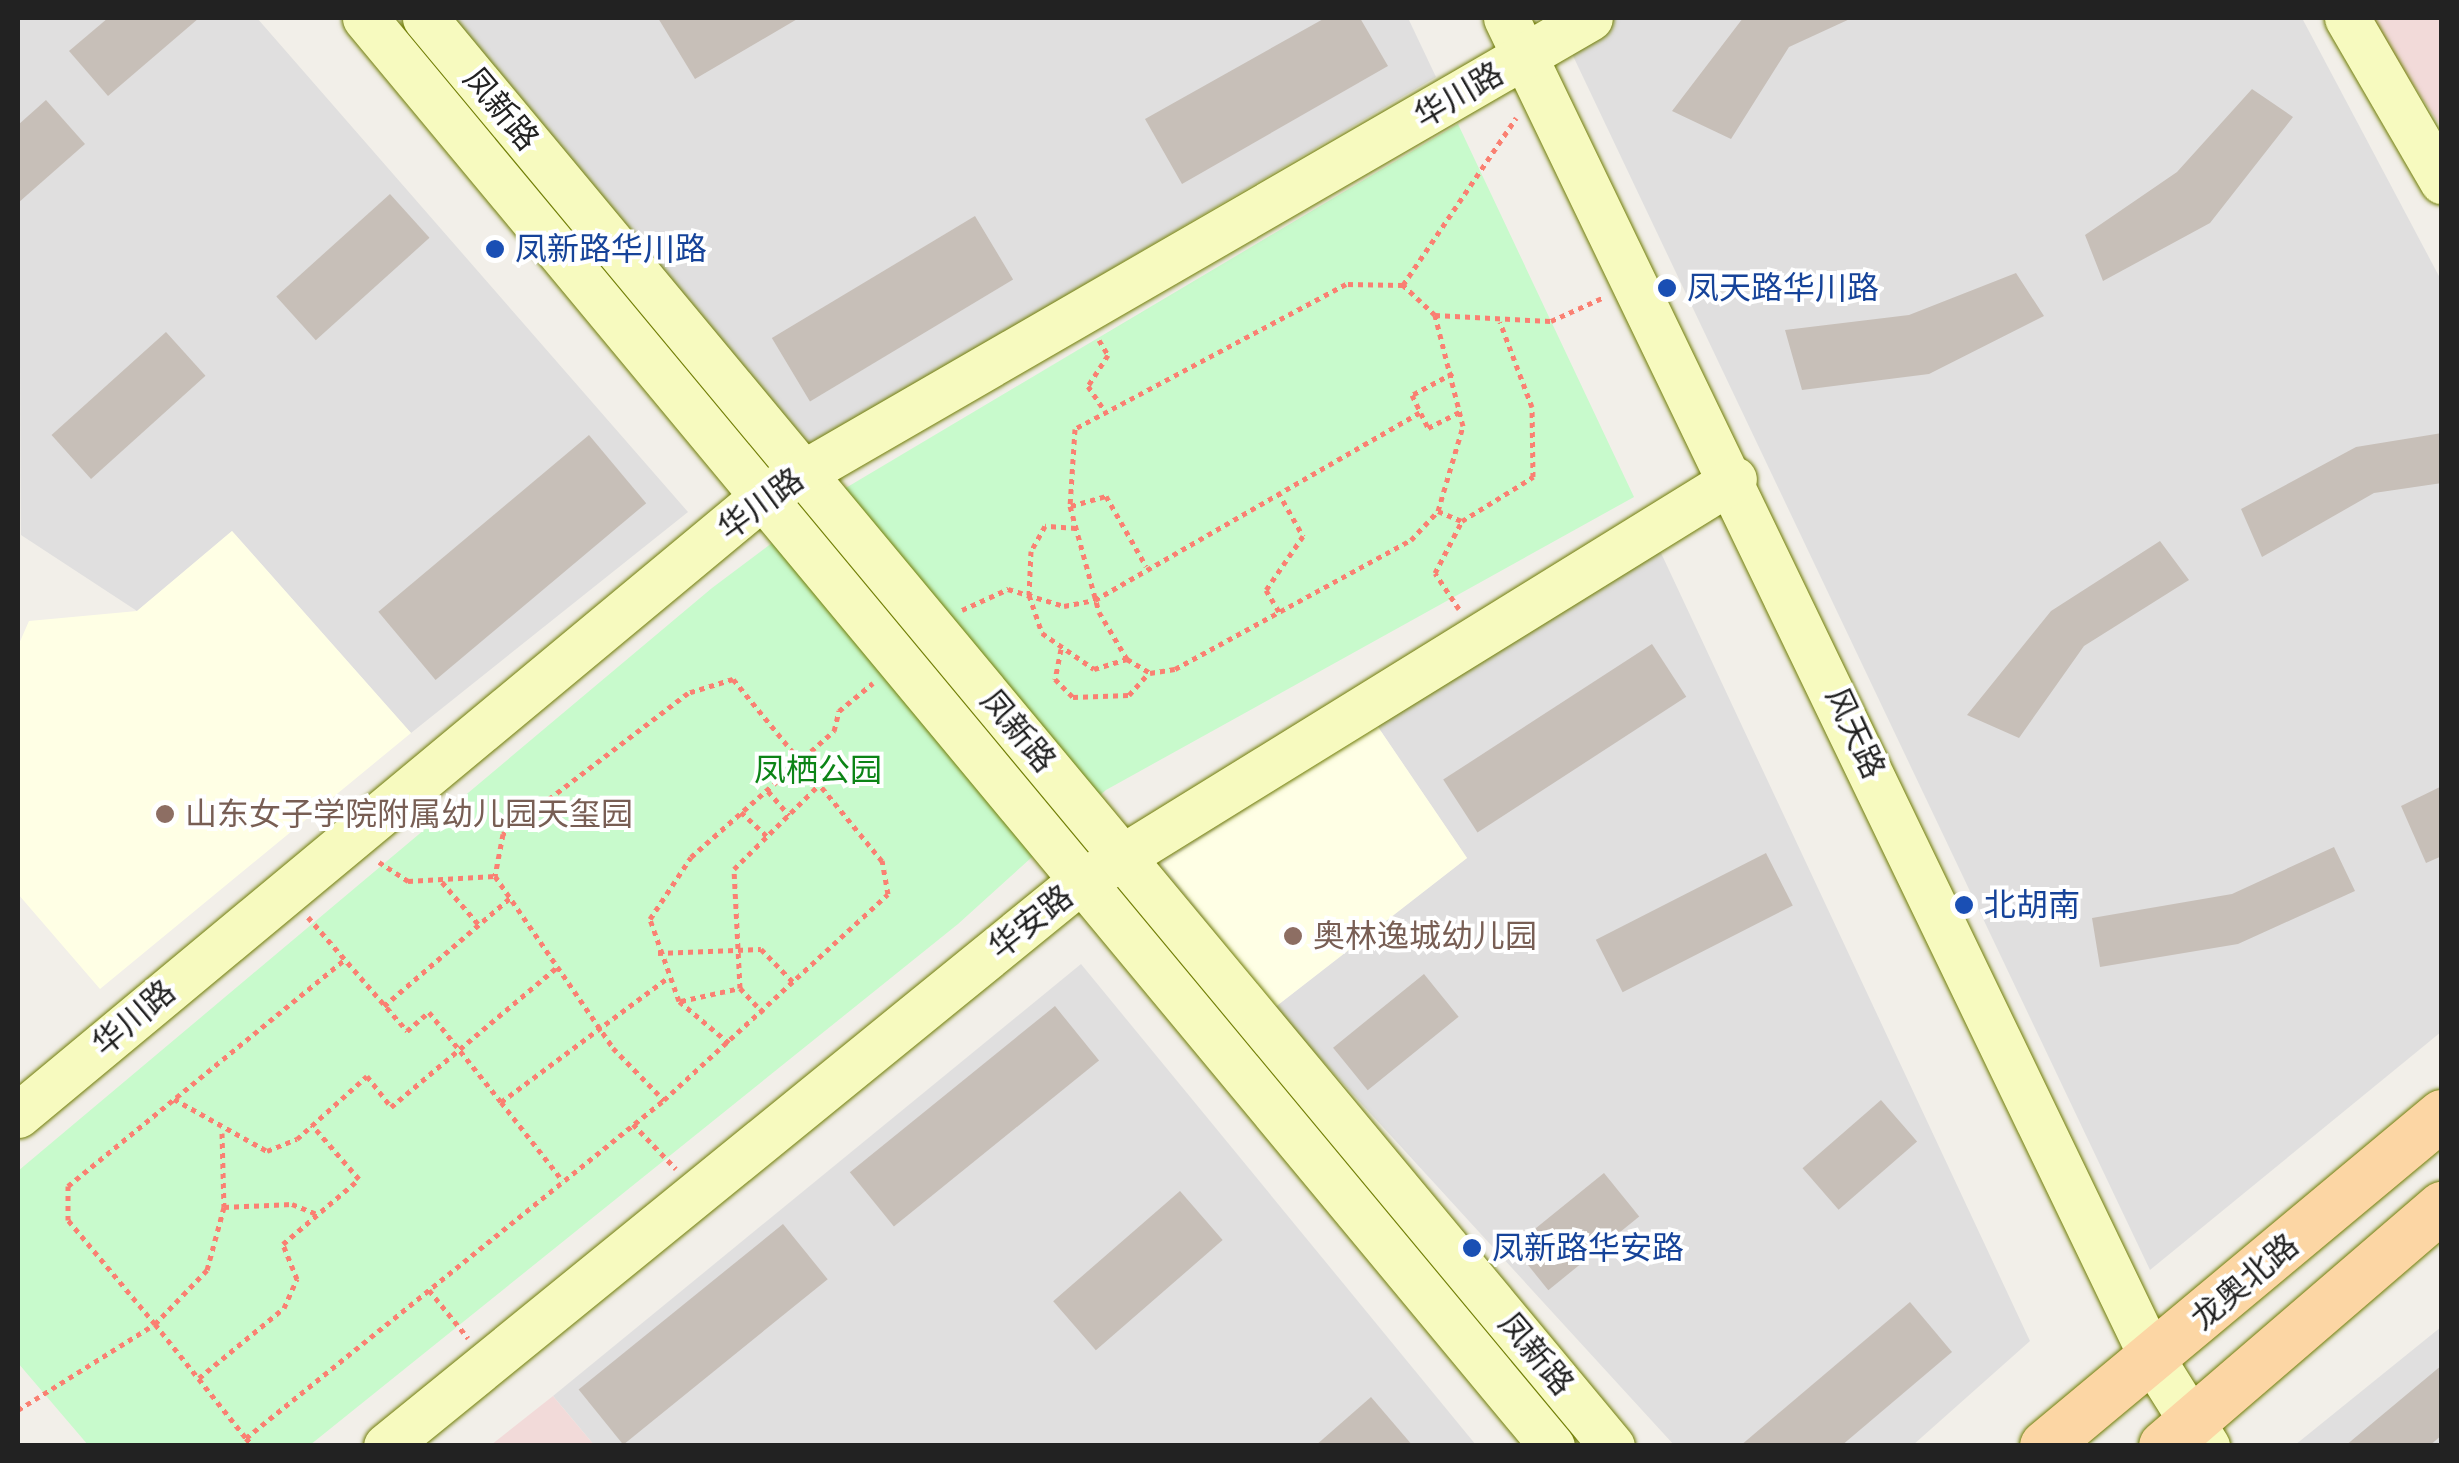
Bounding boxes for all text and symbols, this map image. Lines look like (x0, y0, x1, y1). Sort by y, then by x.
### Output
street label: 华川路 (1408, 54, 1510, 136)
street label: 凤新路 (455, 60, 547, 158)
place label: 凤新路华川路 (515, 230, 707, 268)
marker: 凤新路华川路 (484, 238, 506, 260)
place label: 凤天路华川路 (1687, 269, 1879, 307)
marker: 凤天路华川路 (1656, 277, 1678, 299)
street label: 华川路 (711, 460, 811, 548)
street label: 风天路 (1817, 681, 1893, 785)
street label: 凤新路 (972, 682, 1064, 780)
park label: 凤栖公园 (754, 751, 882, 789)
place label: 山东女子学院附属幼儿园天玺园 (185, 795, 633, 833)
marker: 山东女子学院附属幼儿园天玺园 (154, 803, 176, 825)
street label: 华安路 (981, 877, 1081, 967)
place label: 北胡南 (1984, 886, 2080, 924)
marker: 北胡南 (1953, 894, 1975, 916)
place label: 奥林逸城幼儿园 (1313, 917, 1537, 955)
marker: 奥林逸城幼儿园 (1282, 925, 1304, 947)
street label: 华川路 (85, 972, 183, 1064)
street label: 龙奥北路 (2184, 1226, 2306, 1338)
place label: 凤新路华安路 (1492, 1229, 1684, 1267)
marker: 凤新路华安路 (1461, 1237, 1483, 1259)
street label: 凤新路 (1490, 1305, 1582, 1403)

